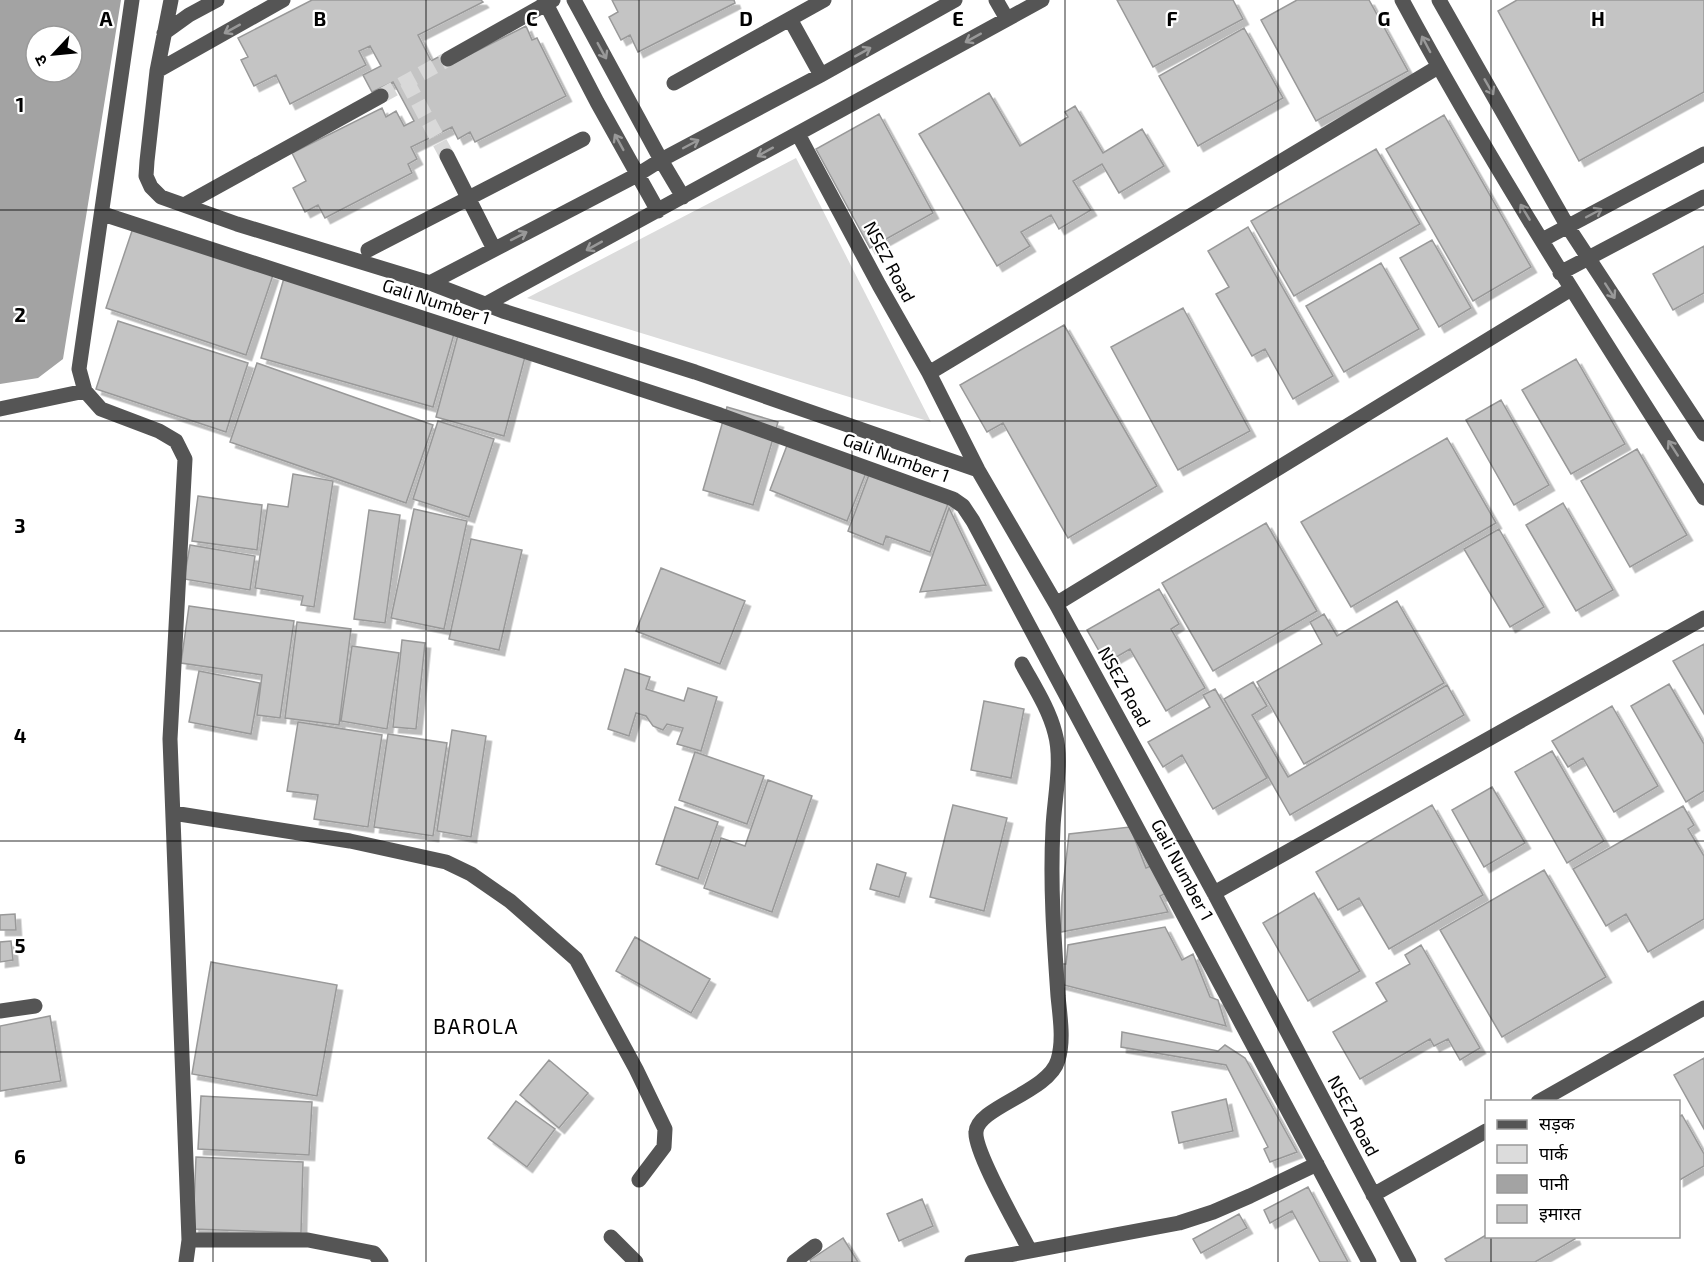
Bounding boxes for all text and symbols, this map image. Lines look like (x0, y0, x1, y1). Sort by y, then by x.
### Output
text: A (99, 6, 113, 30)
text: B (314, 6, 326, 30)
text: C (526, 6, 538, 30)
text: D (739, 6, 753, 30)
text: E (952, 6, 964, 30)
text: F (1166, 6, 1178, 30)
text: G (1378, 6, 1390, 30)
text: H (1591, 6, 1605, 30)
one-way arrow (224, 23, 241, 35)
north arrow (24, 24, 84, 84)
one-way arrow (964, 33, 982, 44)
one-way arrow (1420, 36, 1432, 53)
one-way arrow (597, 42, 608, 60)
one-way arrow (853, 46, 871, 57)
text: उ (29, 52, 51, 69)
one-way arrow (1484, 78, 1495, 96)
text: 1 (16, 92, 24, 116)
one-way arrow (613, 134, 625, 151)
one-way arrow (681, 138, 699, 149)
one-way arrow (757, 146, 774, 158)
one-way arrow (1518, 204, 1530, 221)
one-way arrow (1584, 207, 1602, 218)
street label: NSEZ Road (859, 217, 920, 306)
one-way arrow (509, 230, 527, 241)
one-way arrow (586, 240, 603, 252)
street label: Gali Number 1 (380, 273, 493, 329)
one-way arrow (1604, 282, 1616, 299)
text: 2 (14, 302, 26, 326)
street label: Gali Number 1 (840, 428, 953, 486)
one-way arrow (1666, 440, 1679, 457)
text: 3 (14, 513, 26, 537)
street label: NSEZ Road (1094, 642, 1156, 731)
text: 4 (14, 723, 27, 747)
street label: Gali Number 1 (1147, 815, 1219, 924)
text: 5 (14, 933, 26, 957)
district label: BAROLA (433, 1013, 519, 1038)
street label: NSEZ Road (1323, 1071, 1384, 1160)
legend (1485, 1100, 1680, 1238)
text: सड़क (1539, 1112, 1576, 1134)
text: पार्क (1539, 1142, 1569, 1164)
text: 6 (14, 1144, 26, 1168)
text: पानी (1539, 1172, 1569, 1194)
text: इमारत (1539, 1202, 1582, 1224)

